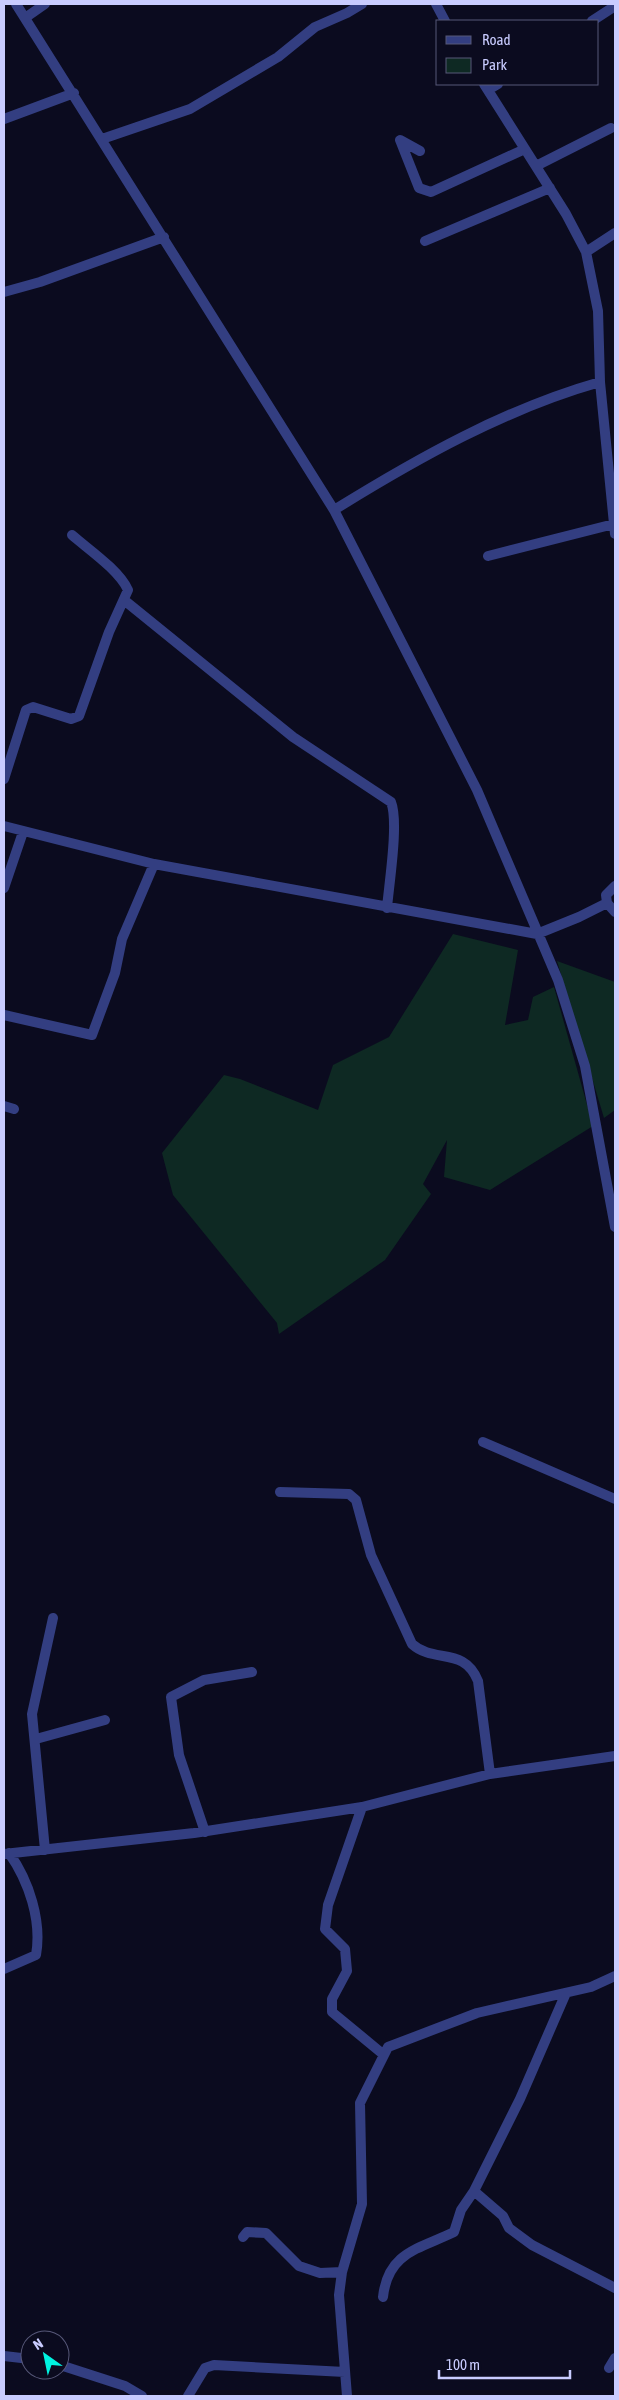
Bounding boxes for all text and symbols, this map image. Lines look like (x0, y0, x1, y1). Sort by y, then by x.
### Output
legend (436, 20, 599, 85)
text: Road (482, 31, 511, 48)
text: Park (482, 56, 507, 73)
north arrow (20, 2330, 70, 2380)
text: N (30, 2335, 46, 2353)
scale bar (439, 2348, 570, 2380)
text: 100 m (446, 2356, 480, 2373)

